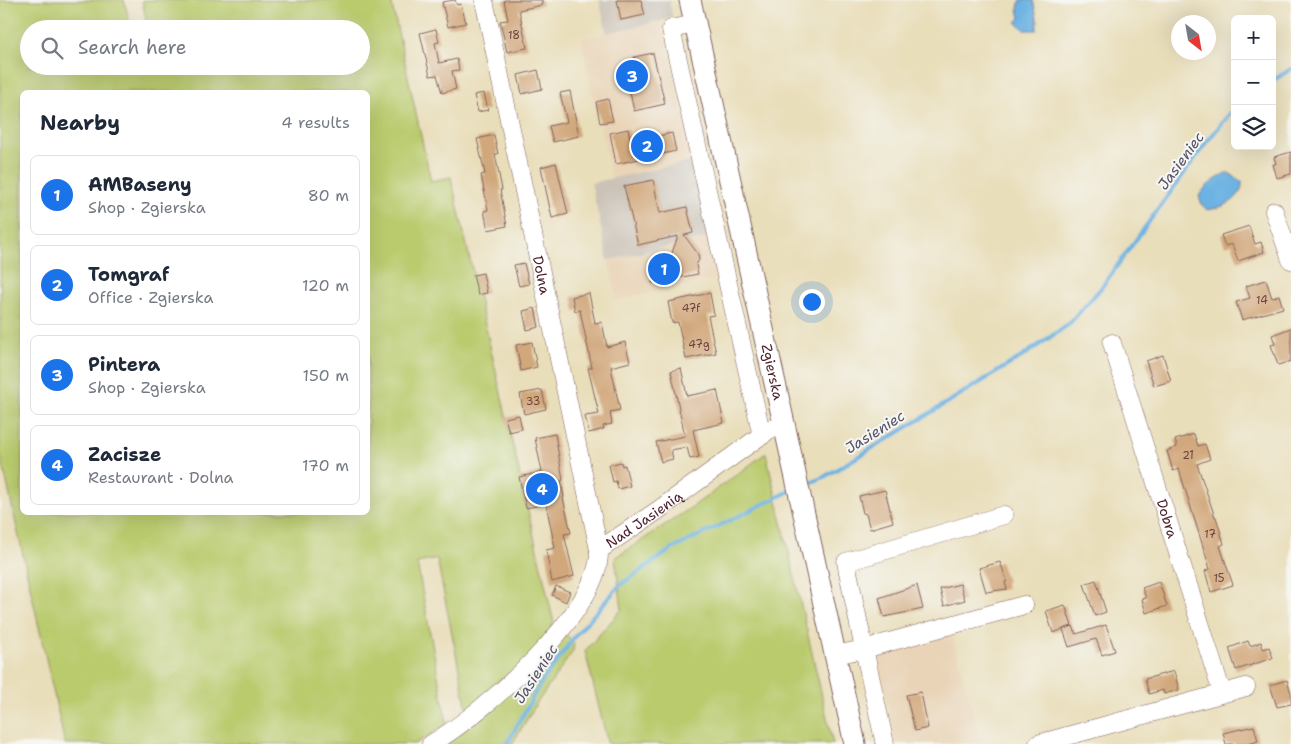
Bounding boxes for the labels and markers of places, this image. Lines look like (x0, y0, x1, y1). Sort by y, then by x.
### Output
pin: 3 (616, 57, 648, 95)
pin: 2 (631, 127, 663, 165)
pin: 1 (648, 250, 680, 288)
pin: 4 (526, 470, 558, 508)

